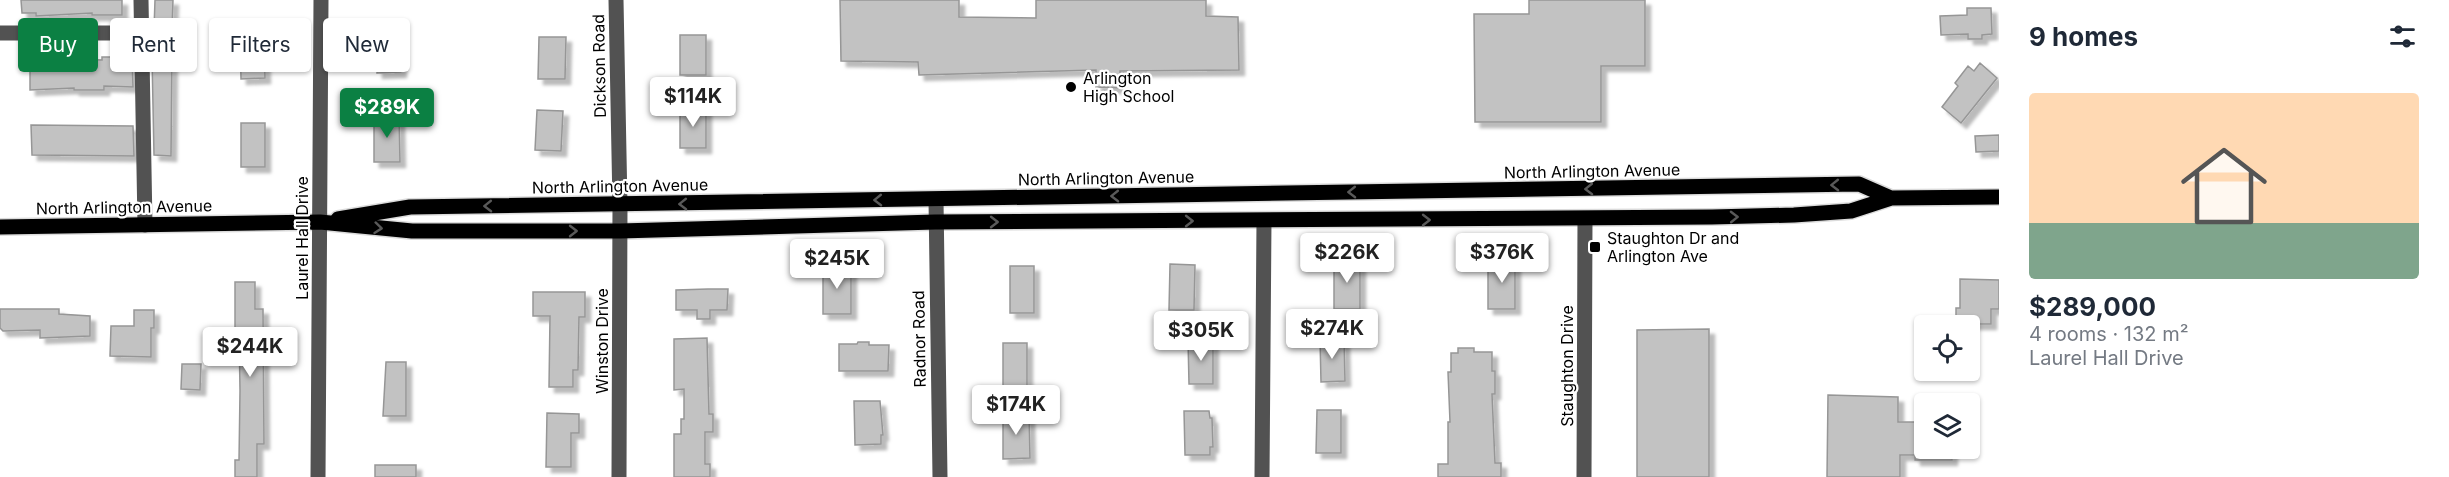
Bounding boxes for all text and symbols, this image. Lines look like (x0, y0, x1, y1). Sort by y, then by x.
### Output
street label: Dickson Road (588, 14, 610, 118)
chip: Buy (18, 18, 98, 72)
chip: Rent (110, 18, 197, 72)
chip: Filters (209, 18, 311, 72)
chip: New (323, 18, 410, 72)
icon: filters (2386, 20, 2419, 53)
text: 9 homes (2029, 21, 2138, 52)
place label: Arlington High School (1083, 68, 1174, 106)
pin: $114K (651, 77, 735, 128)
marker: Arlington High School (1064, 80, 1078, 94)
text: $114K (664, 84, 722, 108)
pin: $289K (345, 88, 429, 139)
text: $289K (354, 95, 420, 119)
icon: home (2170, 132, 2278, 240)
street label: North Arlington Avenue (1504, 159, 1680, 183)
street label: North Arlington Avenue (1018, 166, 1194, 190)
street label: North Arlington Avenue (532, 174, 708, 198)
street label: Laurel Hall Drive (292, 176, 312, 300)
one-way arrow (1831, 179, 1840, 191)
one-way arrow (1585, 183, 1594, 195)
one-way arrow (1348, 186, 1357, 198)
one-way arrow (1111, 190, 1120, 202)
one-way arrow (873, 194, 882, 207)
street label: North Arlington Avenue (36, 195, 212, 219)
one-way arrow (678, 197, 687, 210)
one-way arrow (483, 200, 492, 212)
one-way arrow (1730, 210, 1739, 223)
one-way arrow (1421, 214, 1430, 226)
one-way arrow (1184, 215, 1193, 227)
one-way arrow (989, 216, 998, 228)
one-way arrow (374, 221, 383, 234)
one-way arrow (569, 225, 578, 237)
place label: Staughton Dr and Arlington Ave (1607, 228, 1739, 266)
pin: $226K (1305, 233, 1389, 284)
pin: $376K (1460, 233, 1544, 284)
pin: $245K (795, 239, 879, 290)
text: $226K (1314, 240, 1380, 264)
text: $376K (1470, 240, 1534, 264)
marker: Staughton Dr and Arlington Ave (1588, 240, 1602, 254)
text: $245K (804, 246, 870, 270)
street label: Winston Drive (592, 288, 612, 394)
street label: Radnor Road (908, 290, 930, 388)
text: $289,000 (2029, 291, 2156, 322)
street label: Staughton Drive (1557, 305, 1577, 427)
pin: $274K (1290, 309, 1374, 360)
pin: $305K (1159, 311, 1243, 362)
map controls (1914, 315, 1980, 459)
button: locate (1914, 315, 1980, 381)
text: $274K (1300, 316, 1364, 340)
text: $305K (1168, 318, 1234, 342)
text: 4 rooms · 132 m² (2029, 322, 2188, 346)
pin: $244K (208, 327, 292, 378)
text: $244K (217, 334, 283, 358)
text: Laurel Hall Drive (2029, 346, 2184, 370)
pin: $174K (974, 385, 1058, 436)
text: $174K (986, 392, 1046, 416)
button: layers (1914, 393, 1980, 459)

